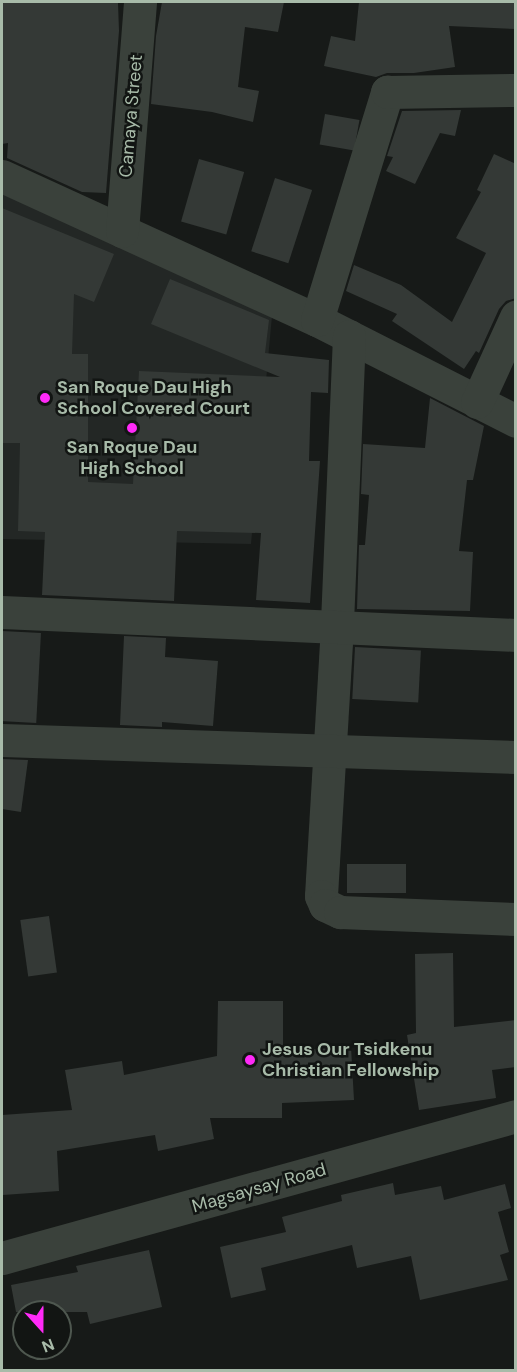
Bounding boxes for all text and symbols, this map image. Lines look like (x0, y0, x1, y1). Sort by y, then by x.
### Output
street label: Camaya Street (115, 54, 147, 178)
place label: San Roque Dau High School Covered Court (57, 377, 250, 420)
marker: San Roque Dau High School Covered Court (38, 391, 52, 405)
marker: San Roque Dau High School (125, 421, 139, 435)
place label: San Roque Dau High School (67, 437, 197, 480)
place label: Jesus Our Tsidkenu Christian Fellowship (262, 1039, 439, 1082)
marker: Jesus Our Tsidkenu Christian Fellowship (243, 1053, 257, 1067)
street label: Magsaysay Road (190, 1159, 328, 1217)
north arrow (12, 1300, 72, 1360)
text: N (39, 1334, 57, 1357)

